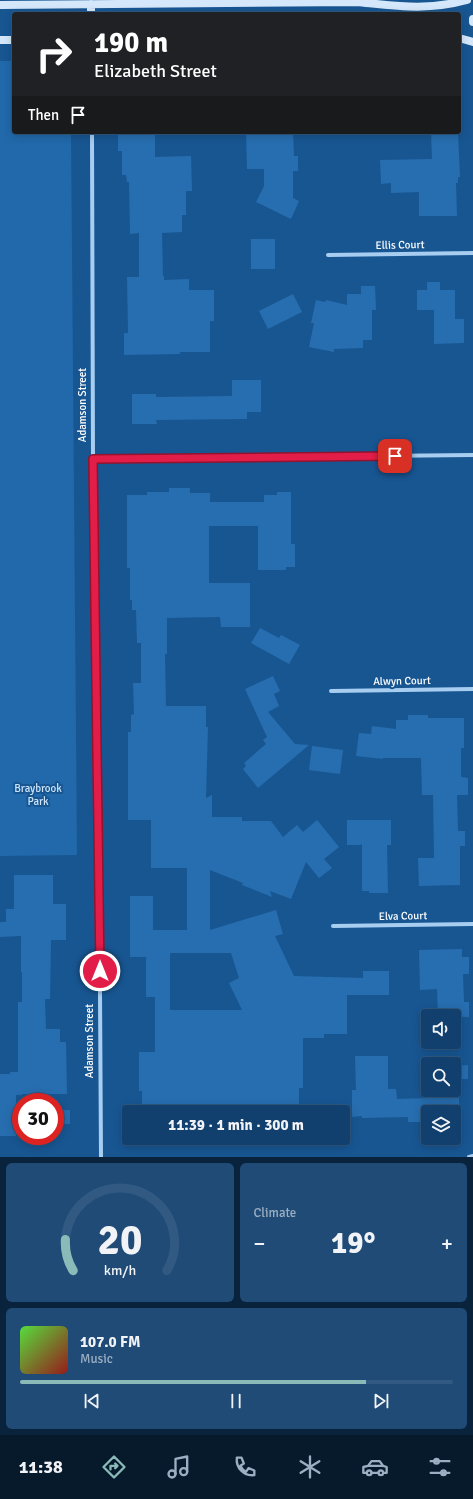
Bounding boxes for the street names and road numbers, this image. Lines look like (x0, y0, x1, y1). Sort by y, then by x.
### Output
street label: Ellis Court (375, 238, 425, 252)
street label: Adamson Street (76, 368, 89, 442)
street label: Alwyn Court (373, 674, 431, 688)
street label: Elva Court (379, 909, 428, 923)
street label: Adamson Street (83, 1004, 96, 1078)

